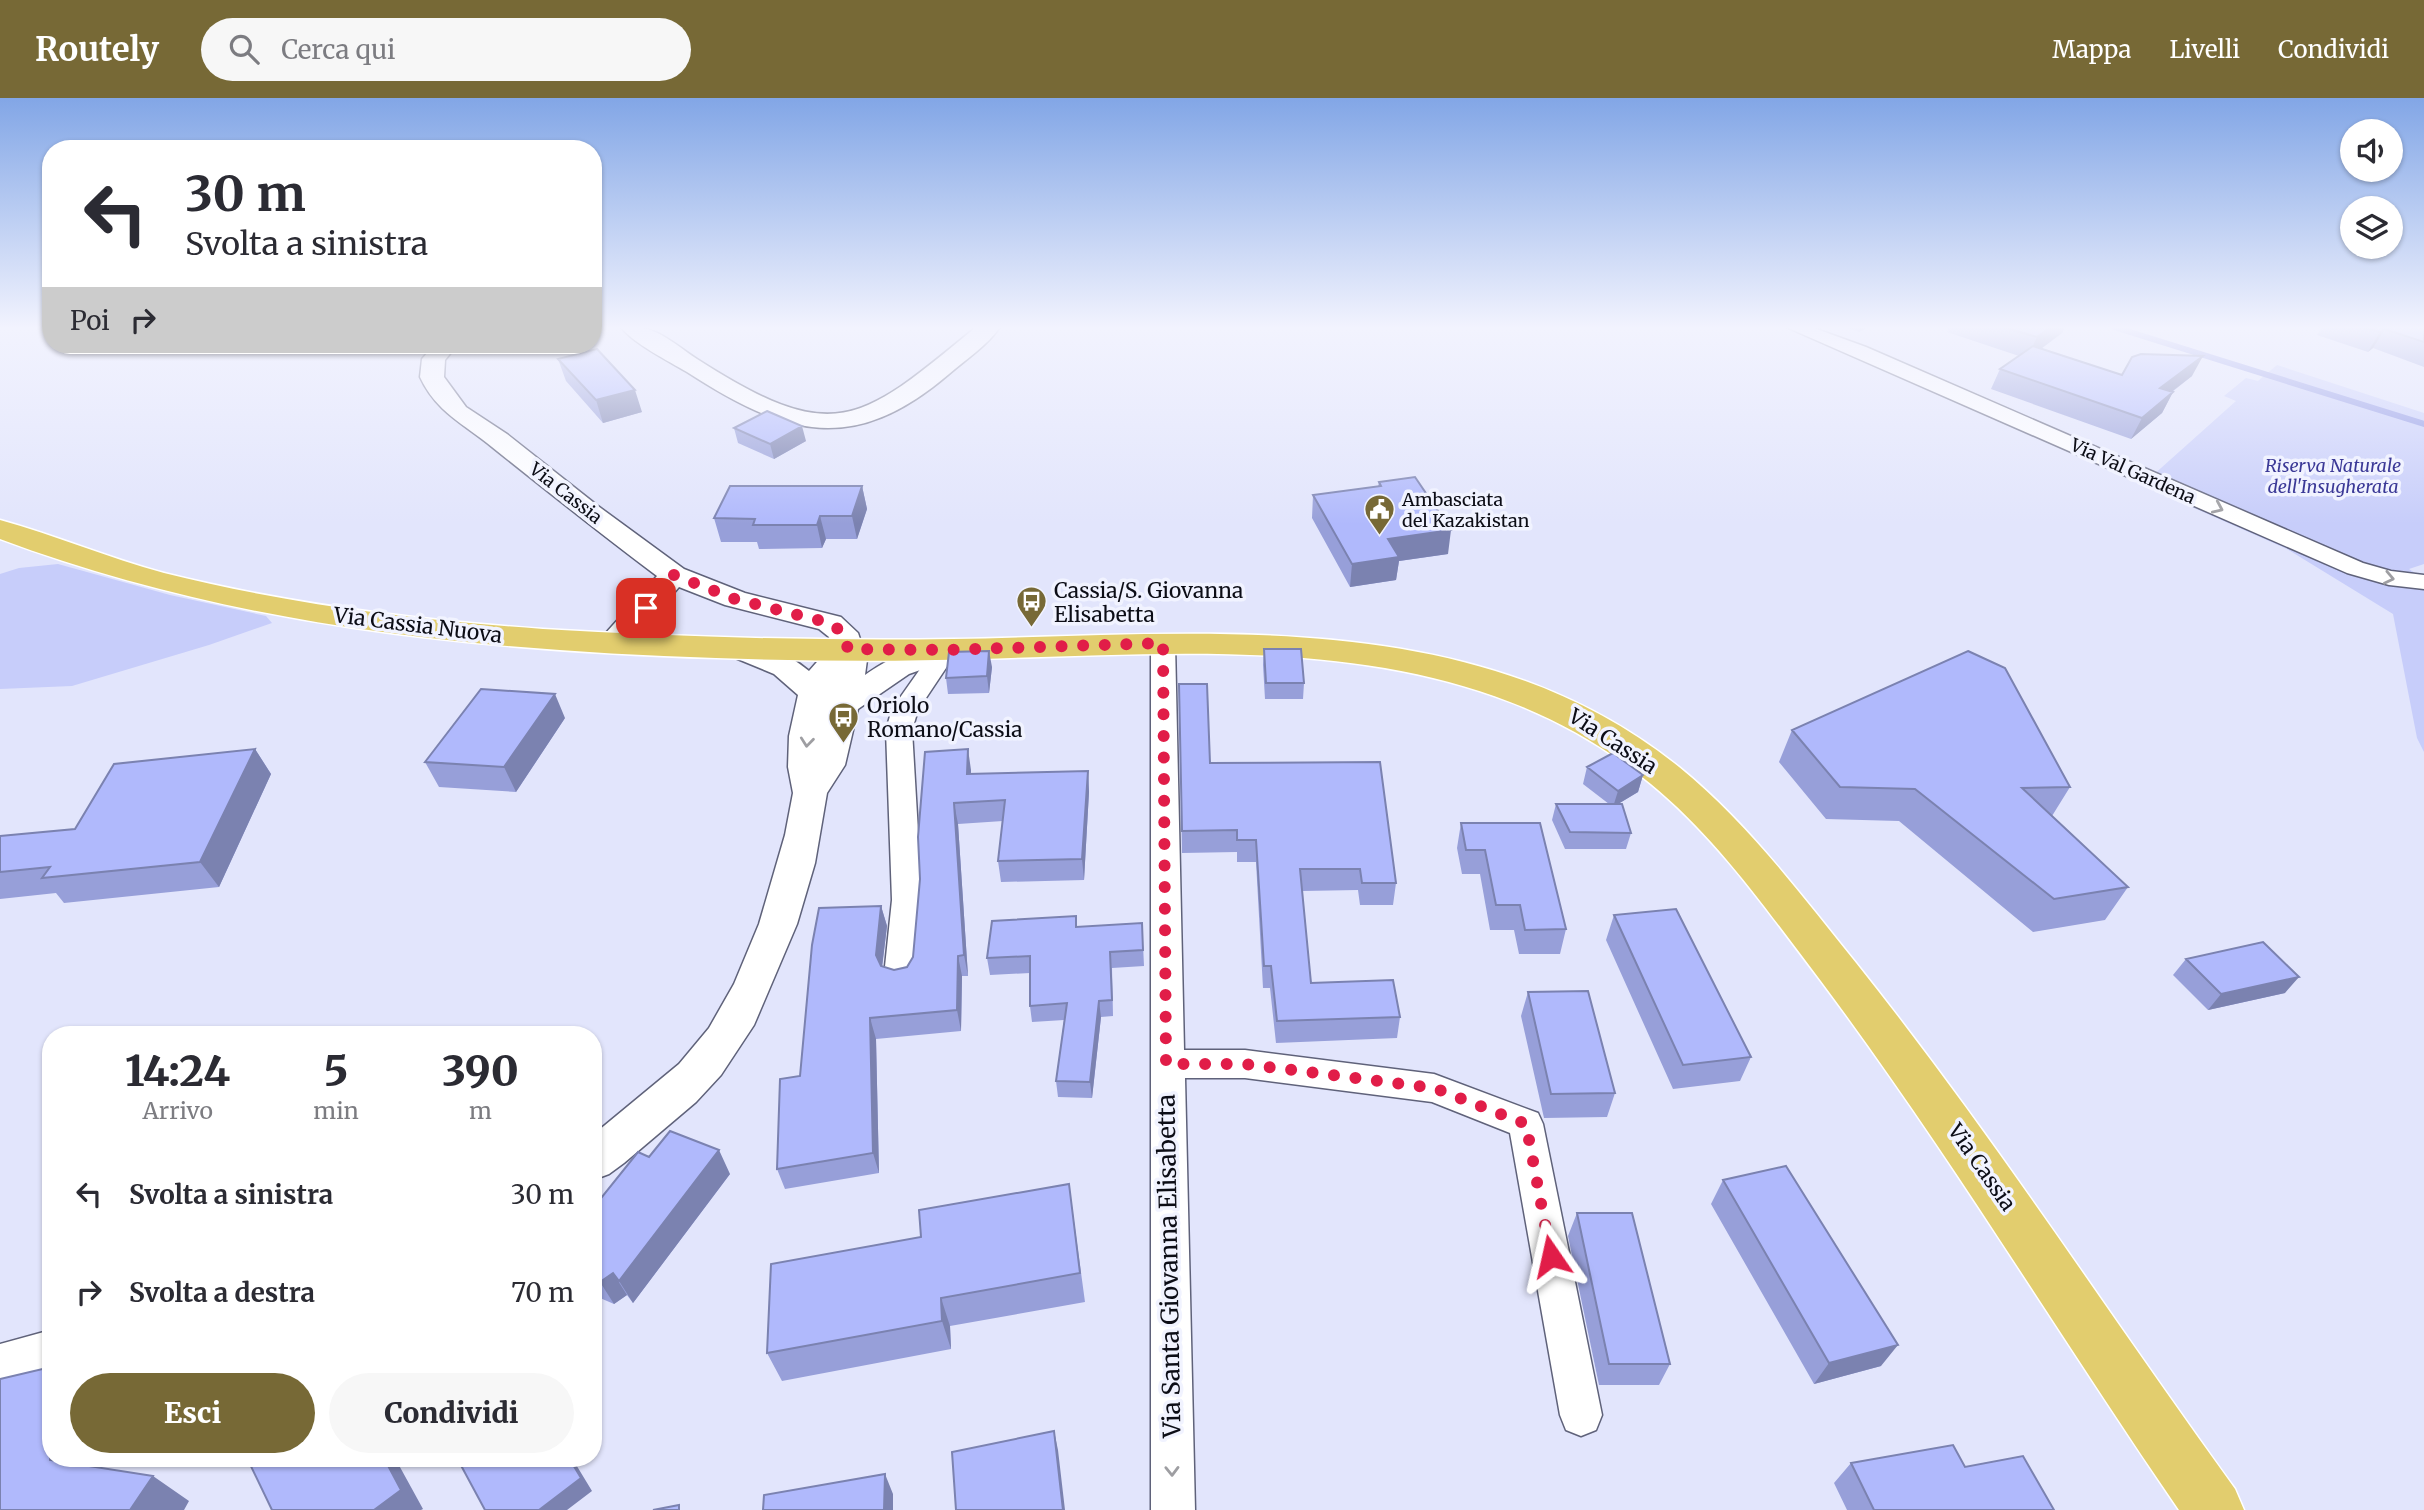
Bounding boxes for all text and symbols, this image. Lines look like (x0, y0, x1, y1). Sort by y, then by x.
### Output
search box (201, 18, 691, 81)
text: Routely (35, 29, 159, 70)
icon: search (225, 30, 263, 68)
text: Cerca qui (281, 33, 396, 66)
text: Mappa (2052, 34, 2131, 65)
text: Livelli (2169, 34, 2240, 65)
text: Condividi (2278, 34, 2389, 65)
map controls (2340, 119, 2403, 259)
button: sound (2340, 119, 2403, 182)
text: 30 m (185, 163, 306, 224)
icon: left (70, 168, 161, 259)
button: layers (2340, 196, 2403, 259)
text: Svolta a sinistra (185, 224, 428, 264)
icon: right (124, 301, 162, 339)
text: Poi (70, 304, 110, 337)
street label: Via Val Gardena (2066, 433, 2199, 509)
park label: Riserva Naturale dell'Insugherata (2265, 454, 2401, 498)
street label: Via Cassia (524, 457, 607, 529)
place label: Ambasciata del Kazakistan (1401, 488, 1530, 532)
public building icon: Ambasciata del Kazakistan (1362, 492, 1396, 536)
one-way arrow (2210, 500, 2223, 514)
one-way arrow (2383, 569, 2395, 584)
place label: Cassia/S. Giovanna Elisabetta (1054, 577, 1243, 628)
pin (616, 578, 676, 638)
bus stop icon: Cassia/S. Giovanna Elisabetta (1014, 585, 1048, 629)
icon: arrive (627, 589, 665, 627)
street label: Via Cassia Nuova (331, 601, 504, 649)
place label: Oriolo Romano/Cassia (867, 692, 1022, 743)
bus stop icon: Oriolo Romano/Cassia (827, 700, 861, 744)
street label: Via Cassia (1563, 702, 1662, 780)
one-way arrow (799, 737, 814, 748)
text: 14:24 (125, 1045, 230, 1097)
text: 5 (324, 1045, 348, 1097)
text: 390 (442, 1045, 519, 1097)
street label: Via Santa Giovanna Elisabetta (1151, 1094, 1188, 1439)
text: Arrivo (142, 1096, 213, 1125)
text: min (313, 1096, 359, 1125)
text: m (469, 1096, 492, 1125)
street label: Via Cassia (1942, 1117, 2022, 1216)
icon: left (70, 1175, 108, 1213)
text: Svolta a sinistra (129, 1178, 333, 1211)
text: 30 m (511, 1178, 574, 1211)
position arrow (1514, 1219, 1588, 1293)
icon: right (70, 1273, 108, 1311)
text: Svolta a destra (129, 1276, 315, 1309)
text: 70 m (511, 1276, 574, 1309)
button: Esci (70, 1373, 315, 1453)
button: Condividi (329, 1373, 574, 1453)
one-way arrow (1165, 1465, 1180, 1476)

